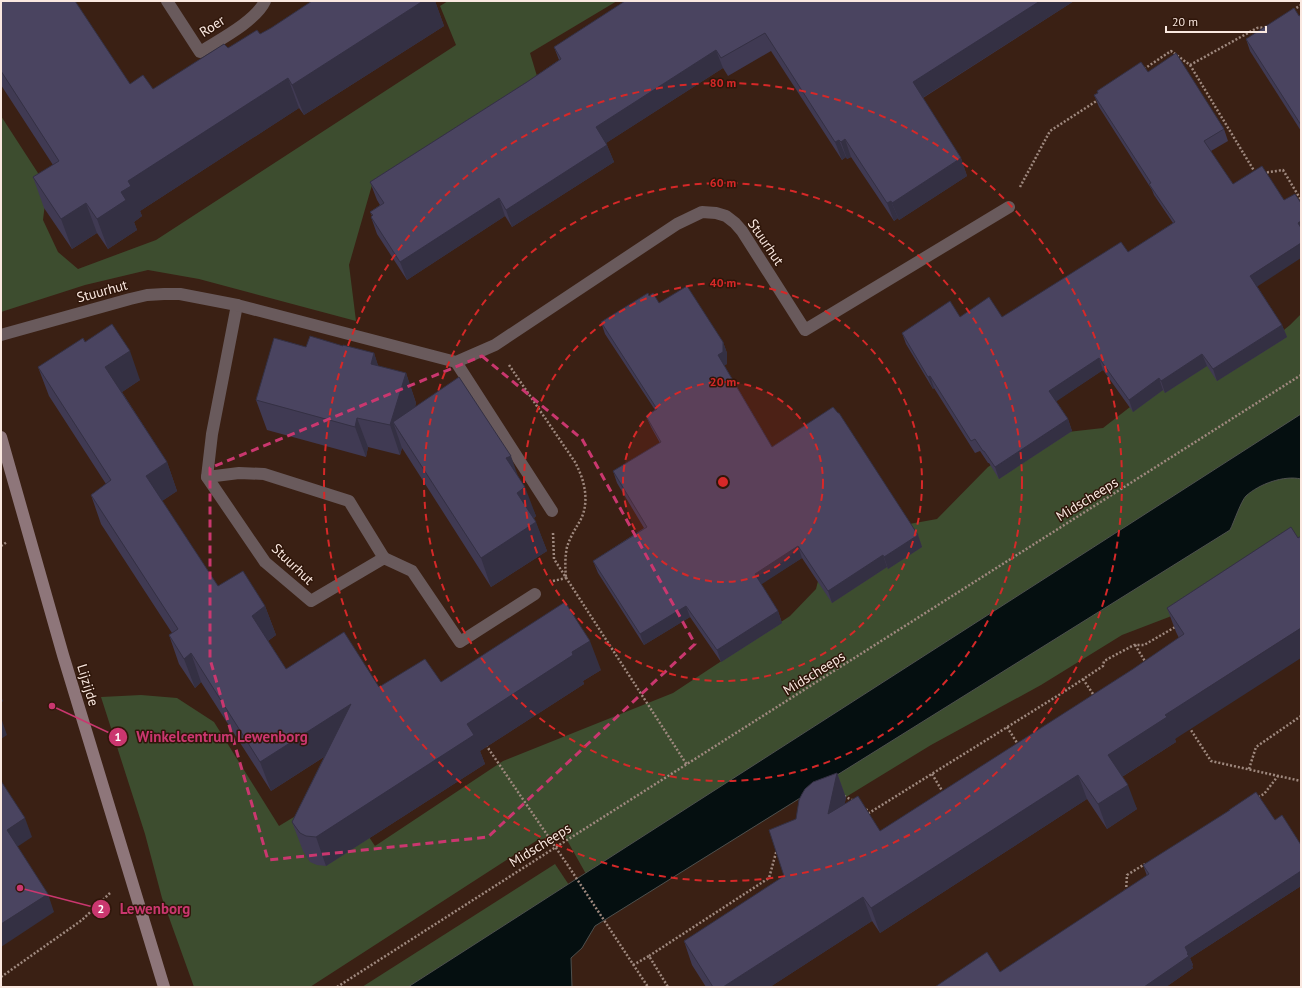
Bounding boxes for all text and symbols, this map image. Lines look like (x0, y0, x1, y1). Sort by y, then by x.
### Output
scale bar (1166, 8, 1266, 34)
street label: Roer (196, 11, 228, 41)
text: 20 m (1172, 14, 1198, 29)
text: 80 m (710, 75, 736, 90)
text: 60 m (710, 175, 736, 190)
street label: Stuurhut (744, 215, 788, 269)
text: 40 m (710, 275, 736, 290)
street label: Stuurhut (75, 276, 130, 306)
text: 20 m (710, 374, 736, 389)
street label: Midscheeps (1053, 473, 1121, 525)
centre of rings (716, 475, 730, 489)
street label: Stuurhut (268, 539, 318, 589)
street label: Midscheeps (780, 647, 848, 699)
street label: Lijzijde (73, 662, 103, 708)
callout: Winkelcentrum Lewenborg (108, 723, 316, 750)
text: Winkelcentrum Lewenborg (136, 727, 308, 746)
text: 1 (115, 729, 121, 744)
street label: Midscheeps (506, 819, 574, 871)
callout: Lewenborg (91, 895, 198, 922)
text: Lewenborg (120, 899, 190, 918)
text: 2 (98, 901, 104, 916)

